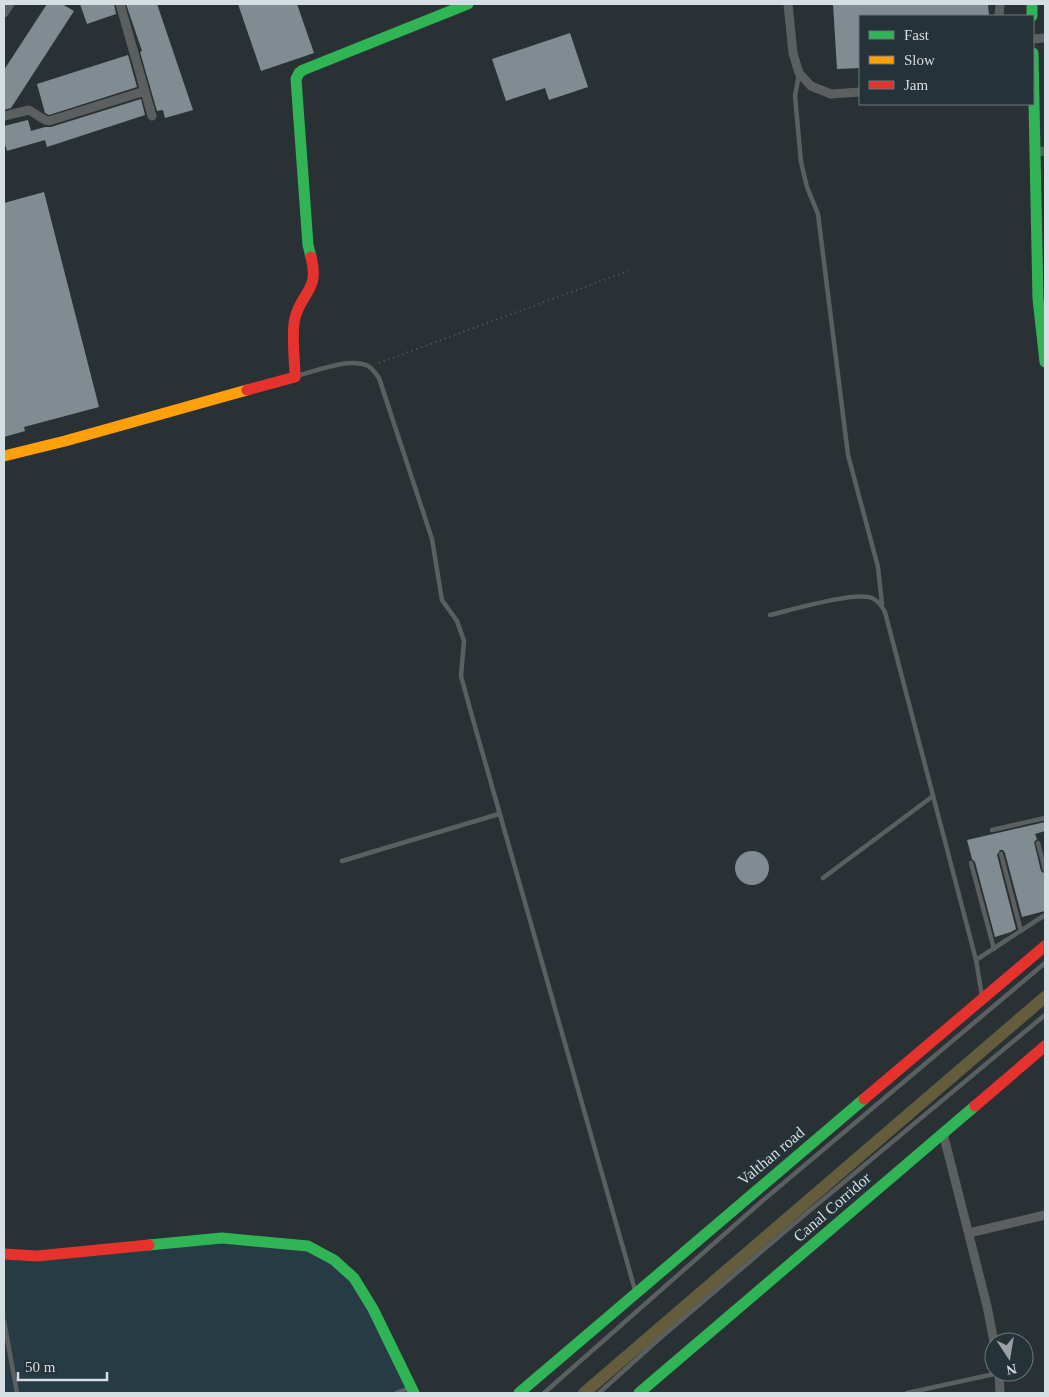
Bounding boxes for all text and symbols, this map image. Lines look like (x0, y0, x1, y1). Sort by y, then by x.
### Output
legend (859, 15, 1034, 105)
text: Fast (904, 27, 930, 43)
text: Slow (904, 52, 935, 68)
text: Jam (904, 77, 928, 93)
street label: Valthan road (734, 1123, 808, 1189)
street label: Canal Corridor (790, 1169, 874, 1245)
north arrow (984, 1332, 1034, 1382)
scale bar (18, 1350, 106, 1382)
text: 50 m (25, 1359, 56, 1375)
text: N (1005, 1361, 1018, 1378)

